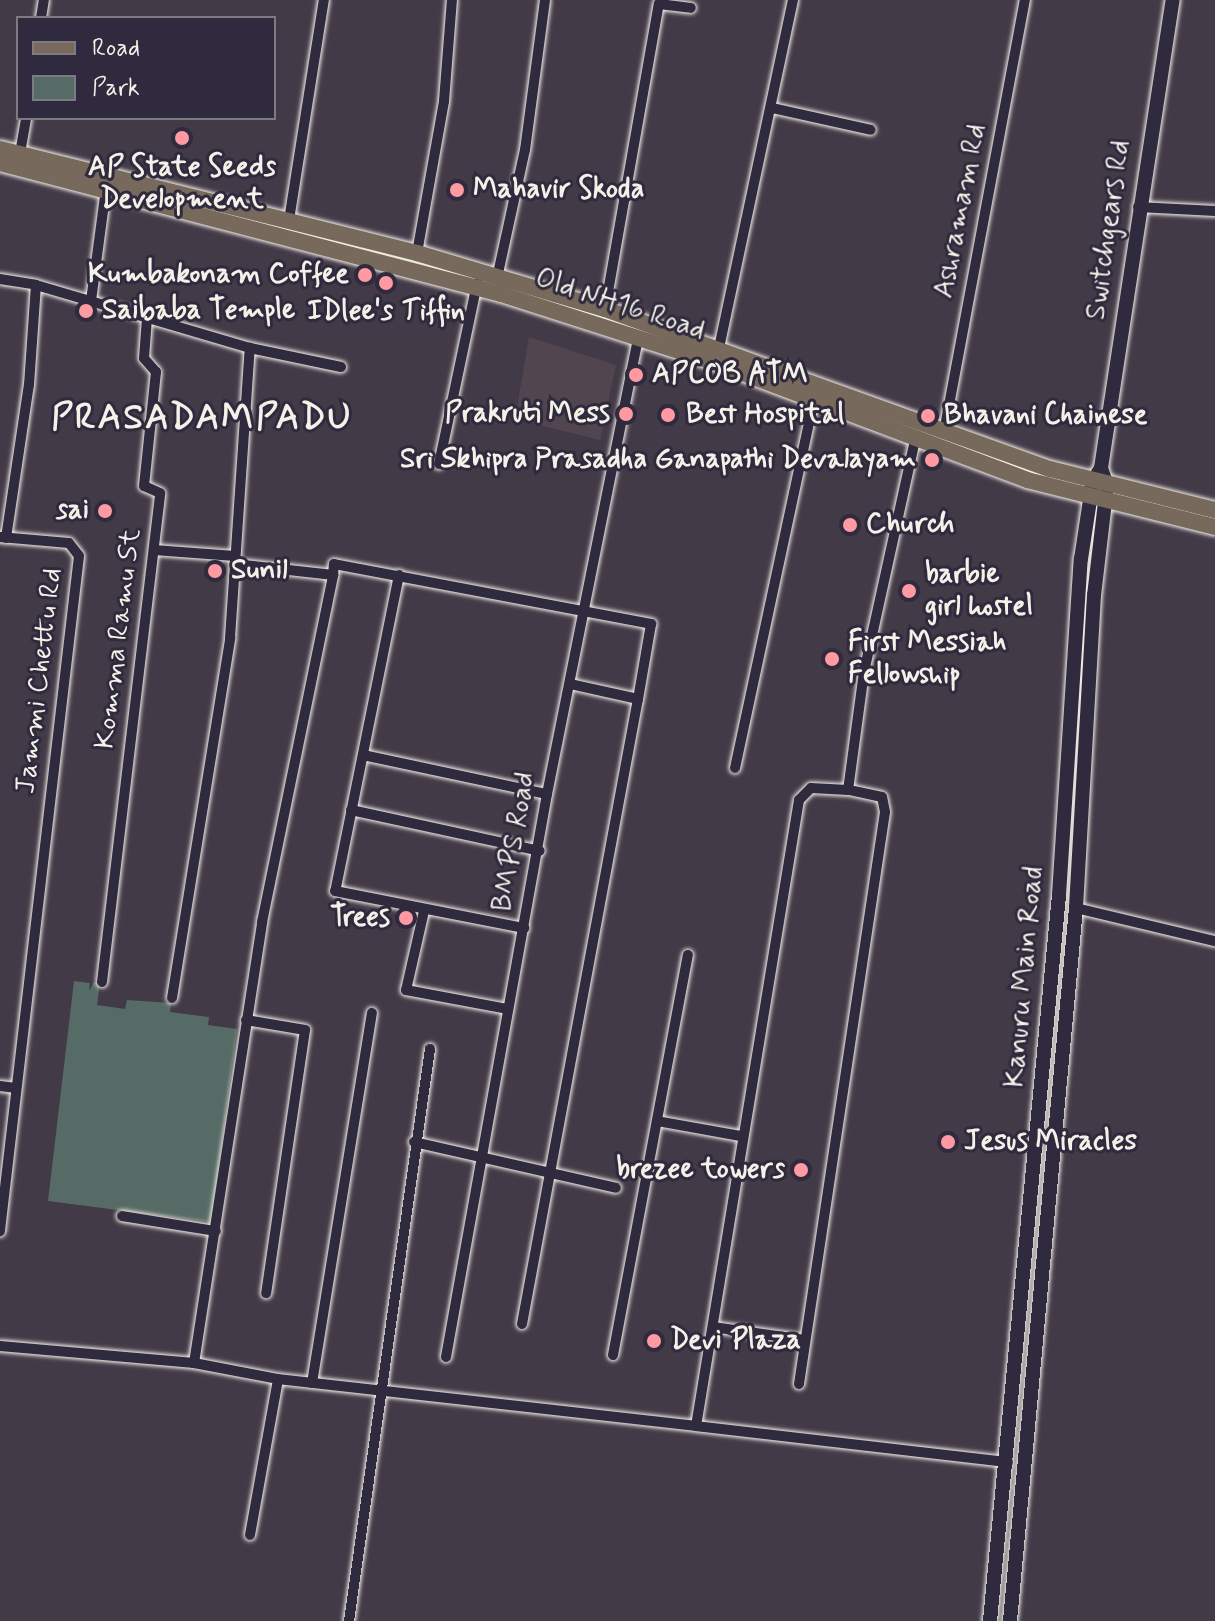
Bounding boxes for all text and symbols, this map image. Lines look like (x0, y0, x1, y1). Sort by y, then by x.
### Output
legend (16, 16, 276, 120)
text: Road (92, 33, 140, 64)
text: Park (92, 73, 140, 104)
street label: Ashramam Rd (928, 121, 994, 301)
marker: AP State Seeds Development (173, 129, 191, 147)
street label: Switchgears Rd (1080, 138, 1138, 322)
place label: AP State Seeds Development (91, 151, 273, 217)
place label: Mahavir Skoda (473, 173, 649, 207)
marker: Mahavir Skoda (448, 181, 466, 199)
place label: Kumbakonam Coffee (88, 258, 349, 292)
street label: Old NH16 Road (532, 262, 708, 348)
marker: Kumbakonam Coffee (356, 266, 374, 284)
marker: IDlee's Tiffin (377, 274, 395, 292)
place label: Saibaba Temple (102, 294, 291, 328)
place label: IDlee's Tiffin (309, 295, 463, 329)
marker: Saibaba Temple (77, 302, 95, 320)
place label: APCOB ATM (652, 358, 808, 392)
marker: APCOB ATM (627, 366, 645, 384)
district label: PRASADAMPADU (51, 397, 353, 441)
place label: Prakruti Mess (445, 397, 610, 431)
place label: Best Hospital (686, 398, 844, 432)
place label: Bhavani Chainese (944, 399, 1161, 433)
marker: Best Hospital (657, 404, 679, 426)
marker: Prakruti Mess (617, 405, 635, 423)
marker: Bhavani Chainese (919, 407, 937, 425)
place label: Sri Skhipra Prasadha Ganapathi Devalayam (402, 443, 916, 477)
marker: Sri Skhipra Prasadha Ganapathi Devalayam (923, 451, 941, 469)
place label: sai (56, 494, 89, 528)
marker: sai (96, 502, 114, 520)
place label: Church (866, 508, 955, 542)
marker: Church (841, 516, 859, 534)
street label: Komma Ramu St (90, 533, 148, 745)
place label: Sunil (231, 554, 288, 588)
place label: barbie girl hostel (925, 558, 1033, 624)
marker: Sunil (206, 562, 224, 580)
street label: Jammi Chettu Rd (9, 566, 71, 796)
marker: barbie girl hostel (900, 582, 918, 600)
place label: First Messiah Fellowship (848, 626, 1007, 692)
marker: First Messiah Fellowship (823, 650, 841, 668)
street label: BMPS Road (486, 770, 544, 914)
street label: Kanuru Main Road (999, 866, 1051, 1088)
place label: Trees (330, 901, 390, 935)
marker: Trees (397, 909, 415, 927)
place label: Jesus Miracles (964, 1125, 1134, 1159)
marker: Jesus Miracles (939, 1133, 957, 1151)
place label: brezee towers (616, 1153, 785, 1187)
marker: brezee towers (792, 1161, 810, 1179)
place label: Devi Plaza (670, 1324, 795, 1358)
marker: Devi Plaza (645, 1332, 663, 1350)

